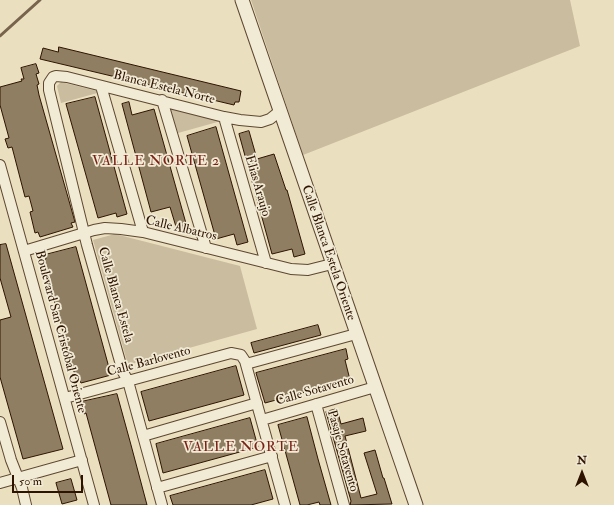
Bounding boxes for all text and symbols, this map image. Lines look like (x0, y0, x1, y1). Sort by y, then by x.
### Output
street label: Blanca Estela Norte (112, 68, 216, 108)
district label: VALLE NORTE 2 (92, 154, 220, 170)
street label: Elias Araujo (241, 154, 273, 218)
street label: Calle Blanca Estela Oriente (297, 183, 359, 323)
street label: Calle Albatros (144, 213, 218, 245)
street label: Calle Blanca Estela (94, 245, 136, 345)
street label: Boulevard San Cristóbal Oriente (31, 249, 89, 415)
street label: Calle Barlovento (106, 343, 192, 381)
street label: Calle Sotavento (274, 372, 356, 410)
street label: Pasaje Sotavento (323, 408, 361, 494)
district label: VALLE NORTE (183, 440, 299, 456)
north arrow (562, 453, 602, 493)
text: N (577, 454, 587, 467)
scale bar (14, 467, 85, 493)
text: 50 m (19, 474, 42, 489)

